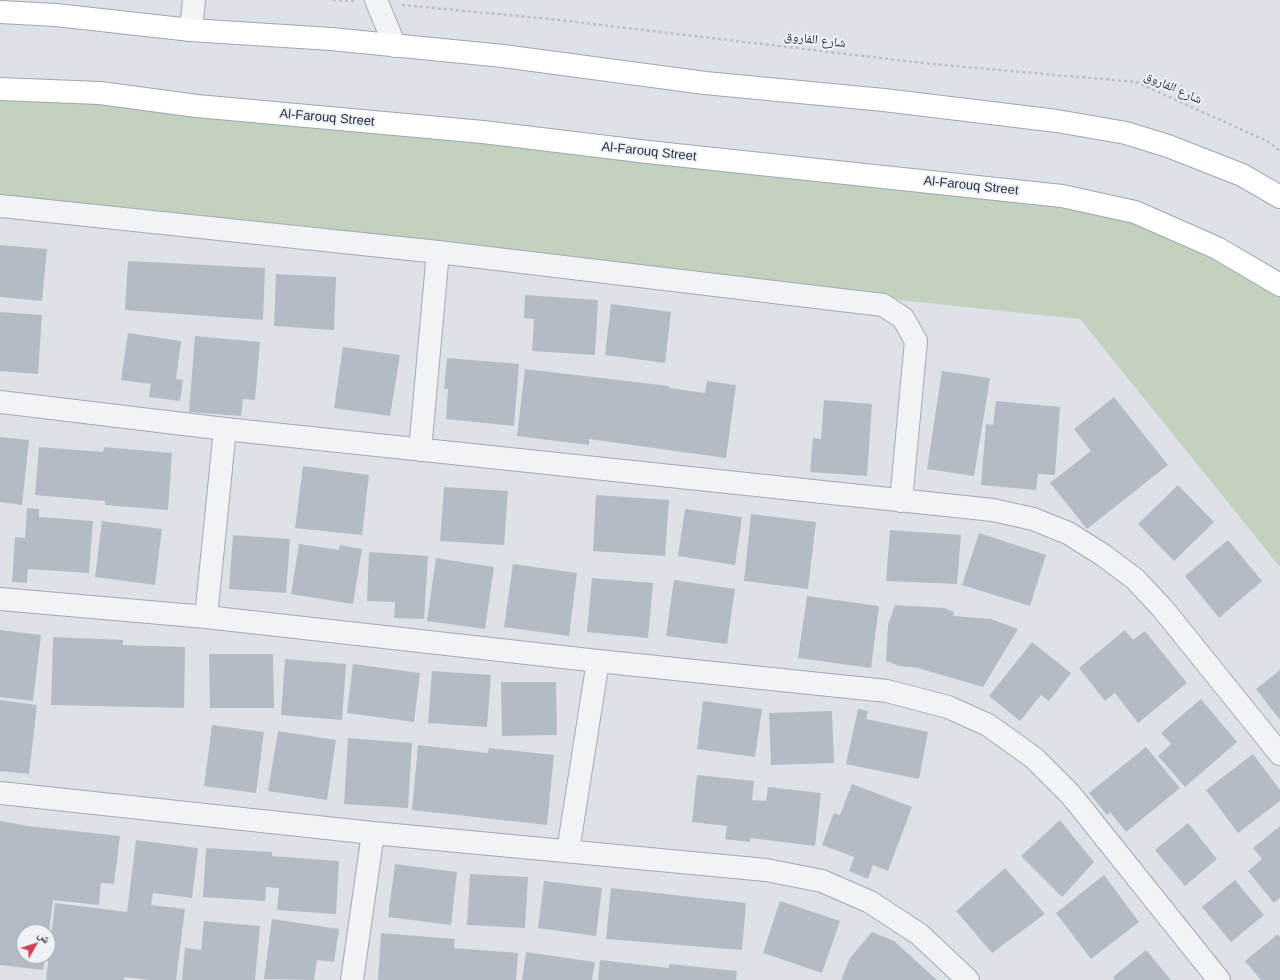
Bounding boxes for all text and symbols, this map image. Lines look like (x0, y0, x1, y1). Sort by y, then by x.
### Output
street label: شارع الفاروق (783, 28, 847, 52)
street label: شارع الفاروق (1142, 68, 1204, 108)
street label: Al-Farouq Street (279, 106, 375, 130)
street label: Al-Farouq Street (601, 139, 697, 165)
street label: Al-Farouq Street (923, 173, 1019, 199)
north arrow (16, 924, 56, 964)
text: ش (36, 929, 53, 945)

